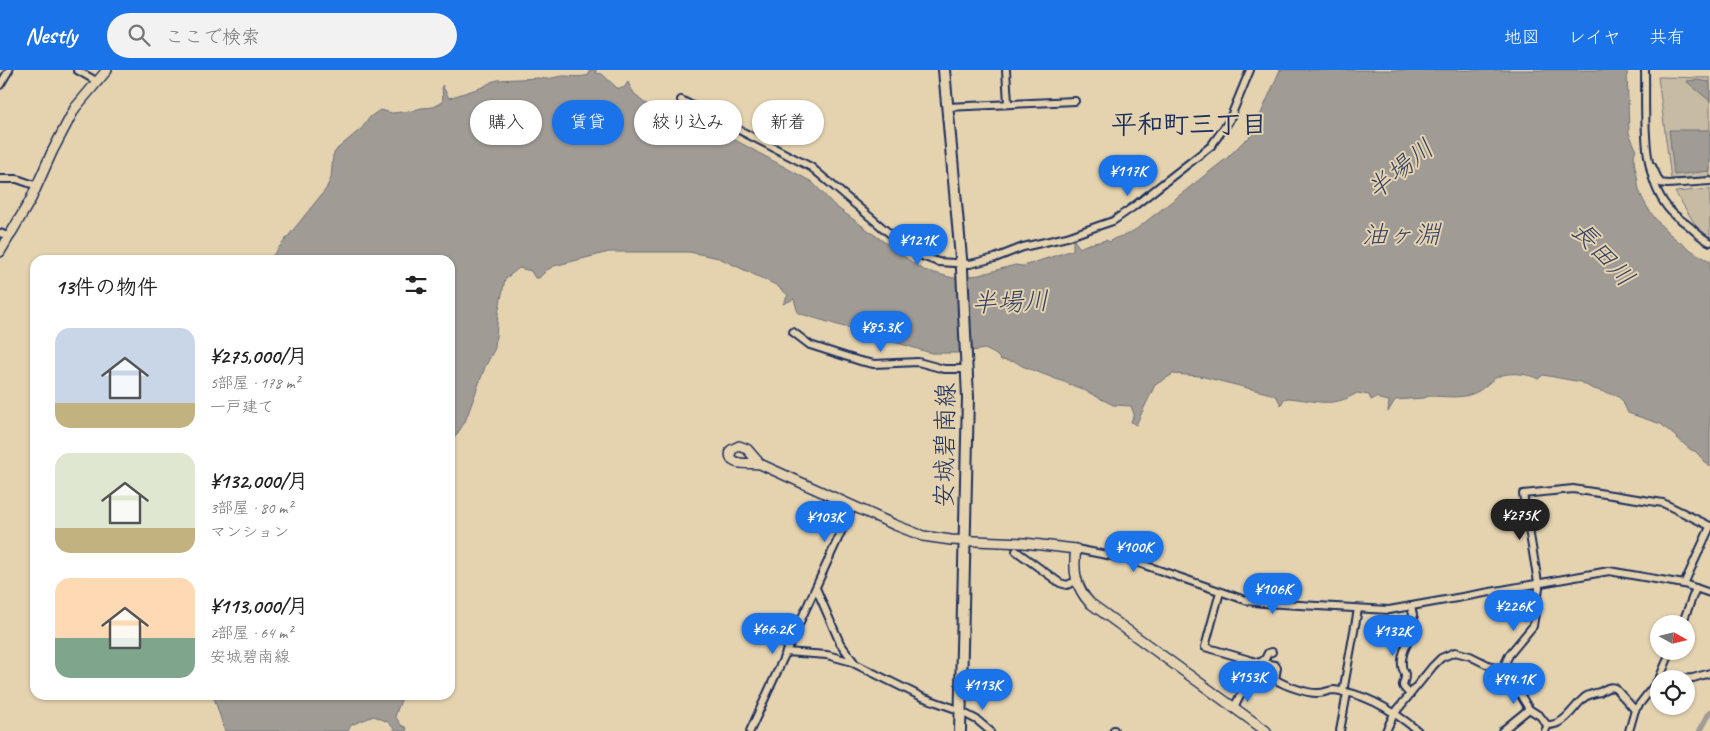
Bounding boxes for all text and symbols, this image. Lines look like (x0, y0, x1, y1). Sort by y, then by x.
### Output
search box (107, 13, 457, 58)
text: Nestly (25, 20, 77, 50)
icon: search (125, 21, 153, 49)
text: ここで検索 (165, 25, 260, 49)
text: 地図 (1504, 26, 1540, 48)
text: レイヤ (1568, 26, 1621, 48)
text: 共有 (1649, 26, 1685, 48)
chip: 購入 (470, 100, 542, 145)
chip: 賃貸 (552, 100, 624, 145)
chip: 絞り込み (634, 100, 742, 145)
chip: 新着 (752, 100, 824, 145)
district label: 平和町三丁目 (1111, 108, 1267, 141)
water label: 半場川 (1359, 132, 1441, 206)
pin: ¥117K (1093, 154, 1163, 197)
text: ¥117K (1110, 161, 1146, 181)
water label: 長田川 (1564, 214, 1642, 294)
water label: 油ヶ淵 (1362, 218, 1442, 251)
pin: ¥121K (883, 224, 953, 266)
text: ¥121K (900, 230, 936, 250)
icon: filters (402, 271, 430, 299)
text: 13件の物件 (55, 274, 158, 300)
water label: 半場川 (970, 284, 1050, 320)
pin: ¥85.3K (840, 310, 922, 353)
text: ¥85.3K (861, 317, 901, 337)
text: ¥275,000/月 (210, 343, 308, 369)
icon: home (95, 348, 155, 408)
text: 5部屋 · 178 m² (210, 373, 300, 393)
street label: 安城碧南線 (928, 382, 962, 508)
text: 一戸建て (210, 397, 274, 417)
text: ¥132,000/月 (210, 468, 308, 494)
icon: home (95, 473, 155, 533)
text: 3部屋 · 80 m² (210, 498, 292, 518)
pin: ¥275K (1485, 498, 1555, 541)
pin: ¥103K (790, 500, 860, 543)
text: ¥275K (1502, 505, 1538, 525)
text: ¥103K (807, 507, 843, 527)
text: マンション (210, 522, 289, 542)
pin: ¥100K (1099, 530, 1169, 573)
text: ¥100K (1116, 537, 1152, 557)
pin: ¥106K (1238, 572, 1308, 615)
text: ¥106K (1254, 579, 1292, 599)
pin: ¥226K (1479, 590, 1549, 632)
text: ¥113,000/月 (210, 593, 308, 619)
text: ¥226K (1495, 596, 1533, 616)
icon: home (95, 598, 155, 658)
pin: ¥66.2K (732, 612, 814, 655)
pin: ¥132K (1358, 614, 1428, 657)
north arrow (1650, 615, 1695, 660)
map controls (1650, 615, 1695, 715)
text: ¥66.2K (753, 619, 793, 639)
text: ¥132K (1375, 621, 1411, 641)
text: 2部屋 · 64 m² (210, 623, 292, 643)
text: 安城碧南線 (210, 647, 290, 667)
pin: ¥153K (1213, 660, 1283, 703)
pin: ¥94.1K (1473, 662, 1555, 705)
text: ¥153K (1230, 667, 1266, 687)
pin: ¥113K (948, 668, 1018, 711)
text: ¥94.1K (1494, 669, 1534, 689)
button: locate (1650, 670, 1695, 715)
text: ¥113K (965, 675, 1001, 695)

